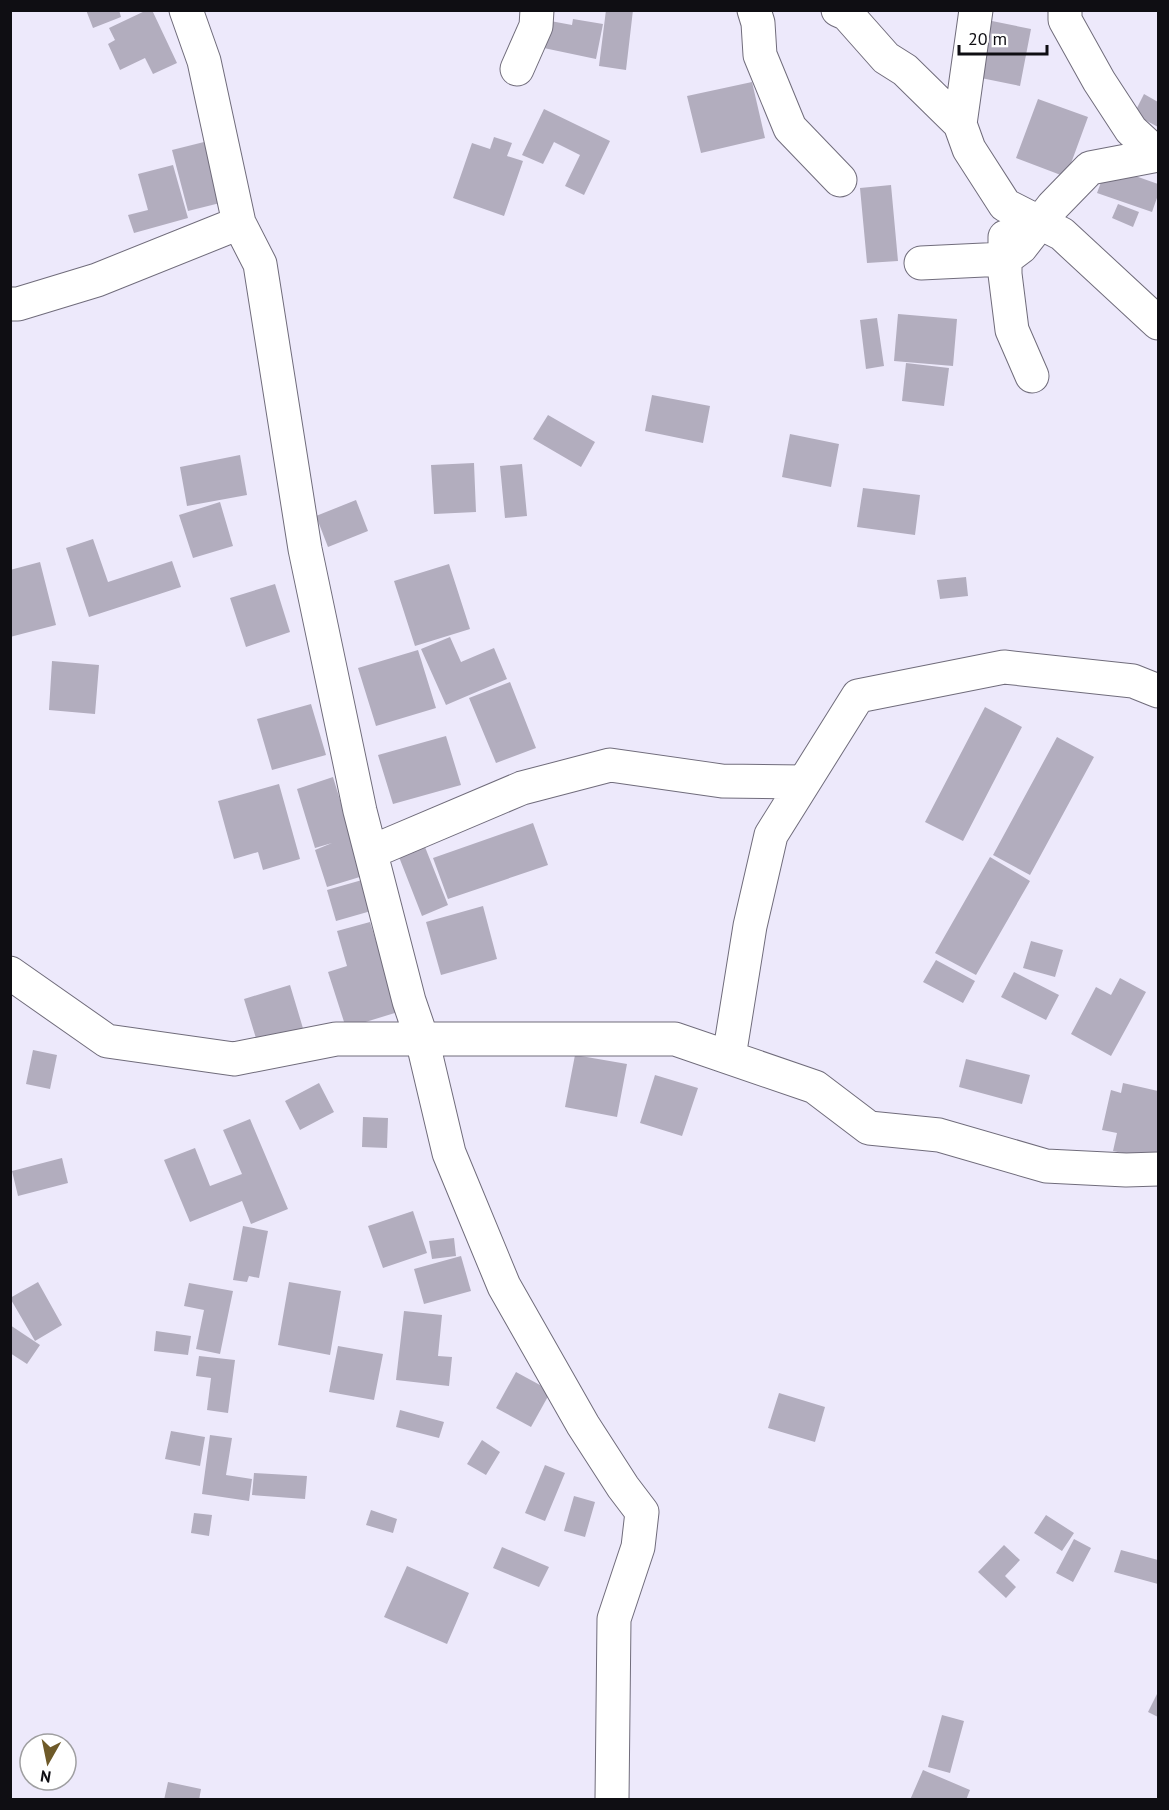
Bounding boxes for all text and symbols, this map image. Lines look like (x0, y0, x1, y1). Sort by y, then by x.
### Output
scale bar (959, 18, 1048, 56)
text: 20 m (968, 27, 1007, 50)
north arrow (18, 1732, 78, 1792)
text: N (39, 1766, 52, 1788)

